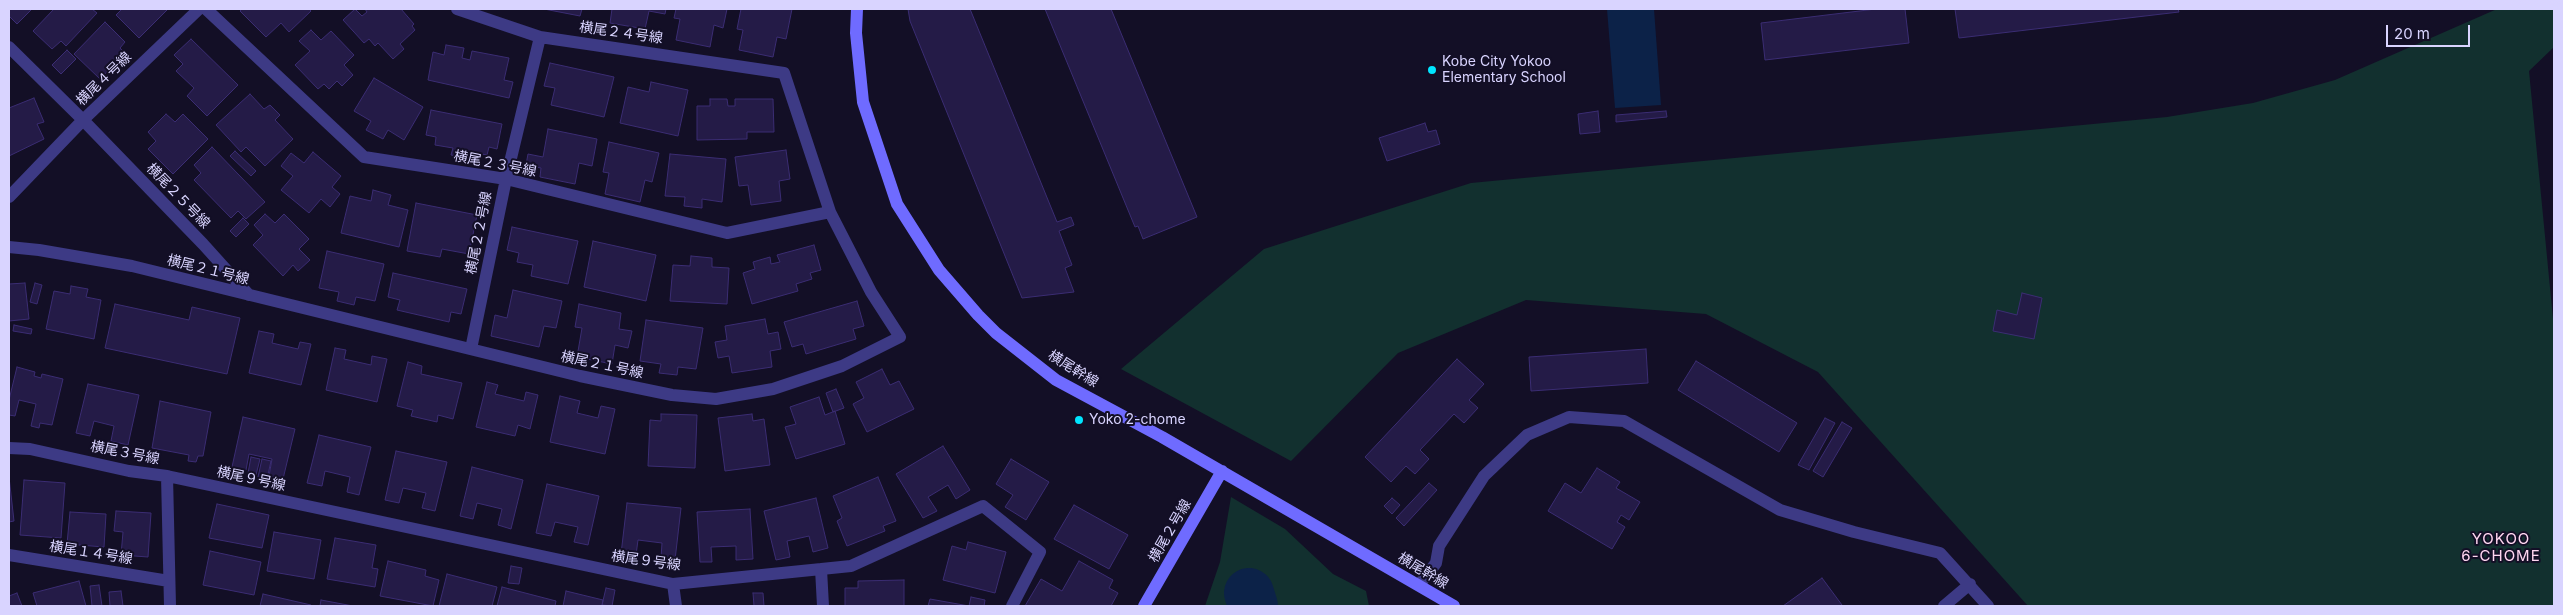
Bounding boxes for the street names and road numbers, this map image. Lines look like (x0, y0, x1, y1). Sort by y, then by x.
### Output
street label: 横尾２４号線 (578, 19, 664, 47)
street label: 横尾４号線 (73, 49, 135, 109)
street label: 横尾２３号線 (452, 148, 538, 180)
street label: 横尾２５号線 (143, 160, 213, 232)
street label: 横尾２２号線 (463, 190, 495, 276)
street label: 横尾２１号線 (165, 252, 251, 288)
street label: 横尾幹線 (1045, 347, 1101, 391)
street label: 横尾２１号線 (559, 348, 645, 382)
street label: 横尾３号線 (89, 438, 161, 468)
street label: 横尾９号線 (215, 464, 287, 494)
street label: 横尾２号線 (1145, 496, 1195, 566)
street label: 横尾１４号線 (48, 538, 134, 568)
street label: 横尾９号線 (610, 548, 682, 574)
street label: 横尾幹線 (1395, 549, 1451, 593)

